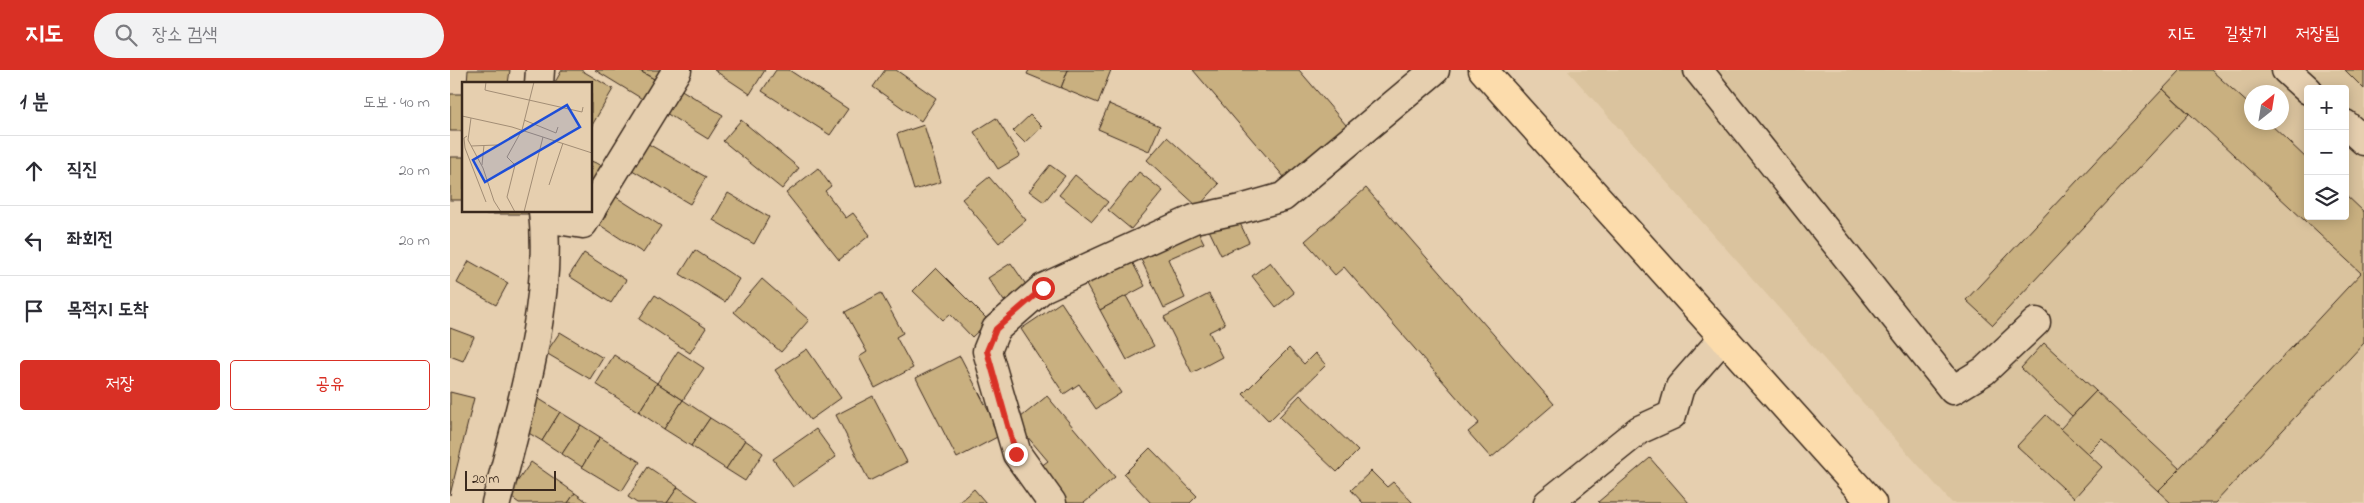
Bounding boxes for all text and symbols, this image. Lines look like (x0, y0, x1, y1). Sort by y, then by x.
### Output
search box (94, 13, 444, 58)
text: 지도 (25, 18, 64, 53)
icon: search (112, 21, 140, 49)
text: 장소 검색 (152, 22, 218, 49)
text: 지도 (2167, 22, 2196, 48)
text: 길찾기 (2224, 22, 2268, 48)
text: 저장됨 (2296, 22, 2339, 48)
inset map (462, 82, 592, 212)
north arrow (2244, 85, 2289, 130)
map controls (2304, 85, 2349, 220)
button: + (2304, 85, 2349, 130)
text: 1 분 (20, 88, 49, 118)
text: 도보 · 40 m (363, 91, 430, 115)
button: − (2304, 130, 2349, 175)
icon: ahead (20, 157, 48, 185)
text: 직진 (67, 157, 98, 184)
text: 20 m (399, 159, 430, 183)
button: layers (2304, 175, 2349, 220)
icon: left (20, 227, 48, 255)
text: 좌회전 (67, 227, 113, 254)
text: 20 m (399, 229, 430, 253)
route start (1032, 277, 1055, 300)
icon: arrive (20, 297, 48, 325)
text: 목적지 도착 (67, 297, 148, 324)
button: 저장 (20, 360, 220, 410)
button: 공유 (230, 360, 430, 410)
route end (1005, 443, 1028, 466)
scale bar (465, 468, 556, 491)
text: 20 m (472, 469, 499, 490)

